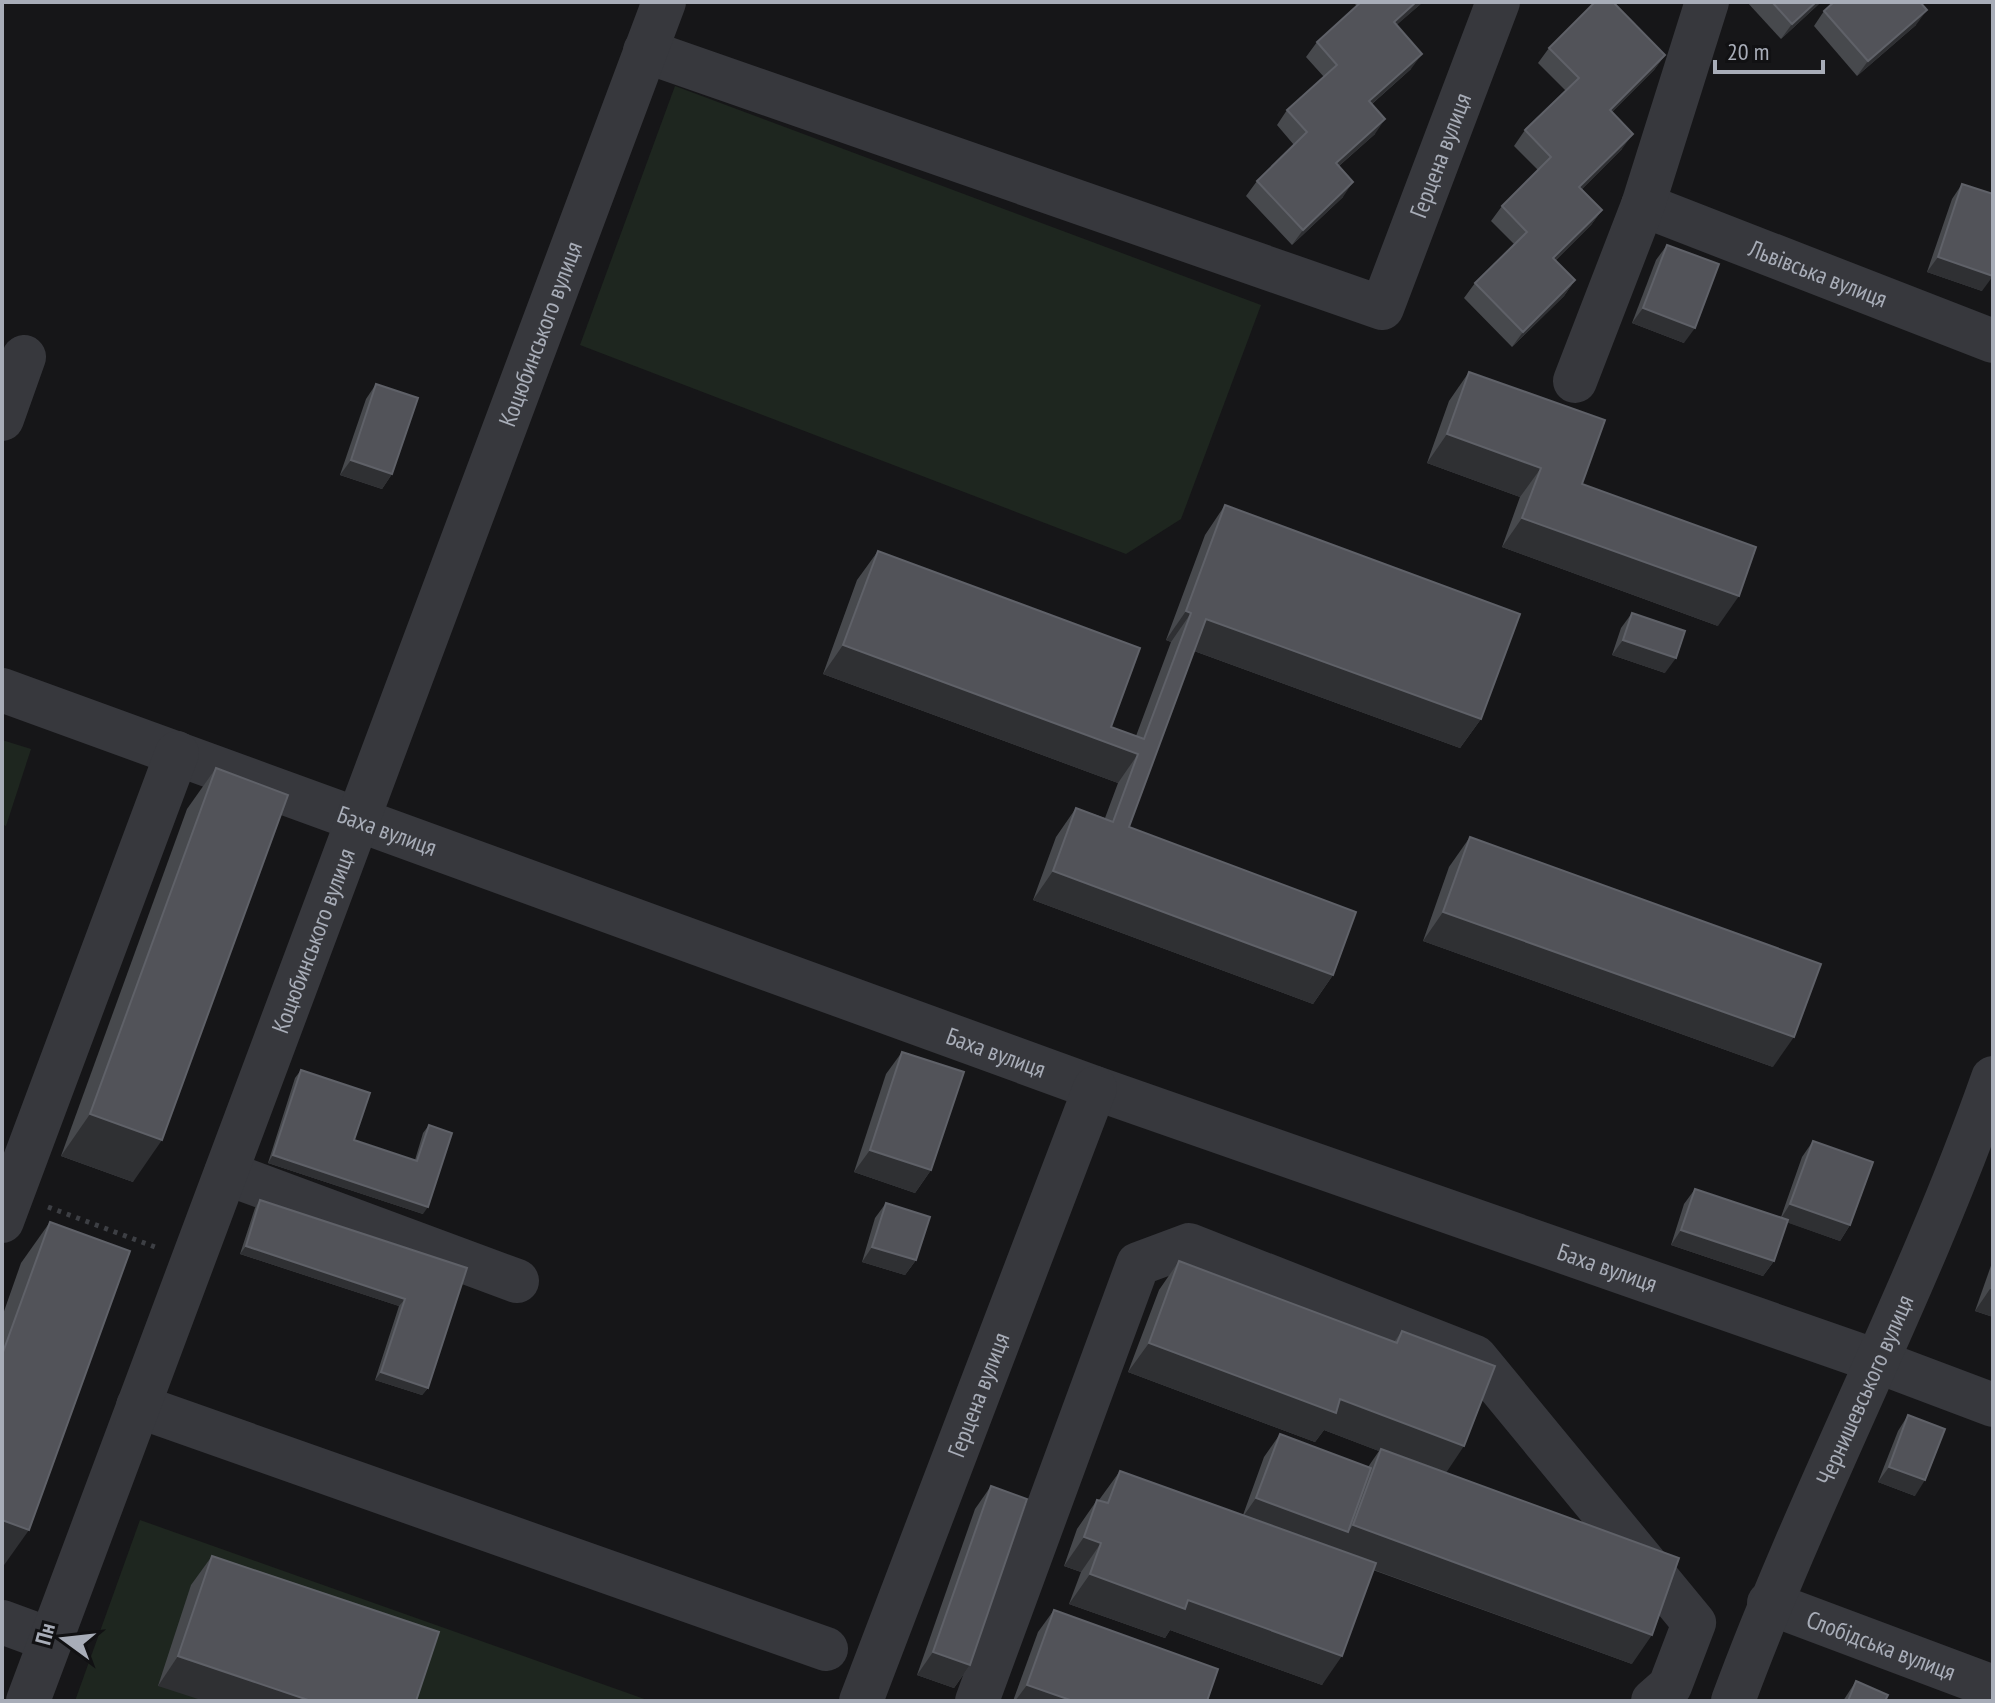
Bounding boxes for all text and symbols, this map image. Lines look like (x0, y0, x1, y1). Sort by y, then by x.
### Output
scale bar (1715, 24, 1823, 74)
text: 20 m (1727, 36, 1769, 67)
street label: Герцена вулиця (1402, 88, 1478, 222)
street label: Львівська вулиця (1744, 232, 1892, 314)
street label: Коцюбинського вулиця (491, 237, 589, 430)
street label: Баха вулиця (333, 798, 441, 863)
street label: Коцюбинського вулиця (264, 844, 361, 1037)
street label: Баха вулиця (942, 1020, 1050, 1084)
street label: Баха вулиця (1553, 1235, 1661, 1299)
street label: Чернишевського вулиця (1809, 1290, 1920, 1490)
street label: Герцена вулиця (940, 1328, 1016, 1461)
north arrow (24, 1599, 104, 1679)
street label: Слобідська вулиця (1803, 1603, 1960, 1687)
text: Пн (28, 1620, 61, 1648)

